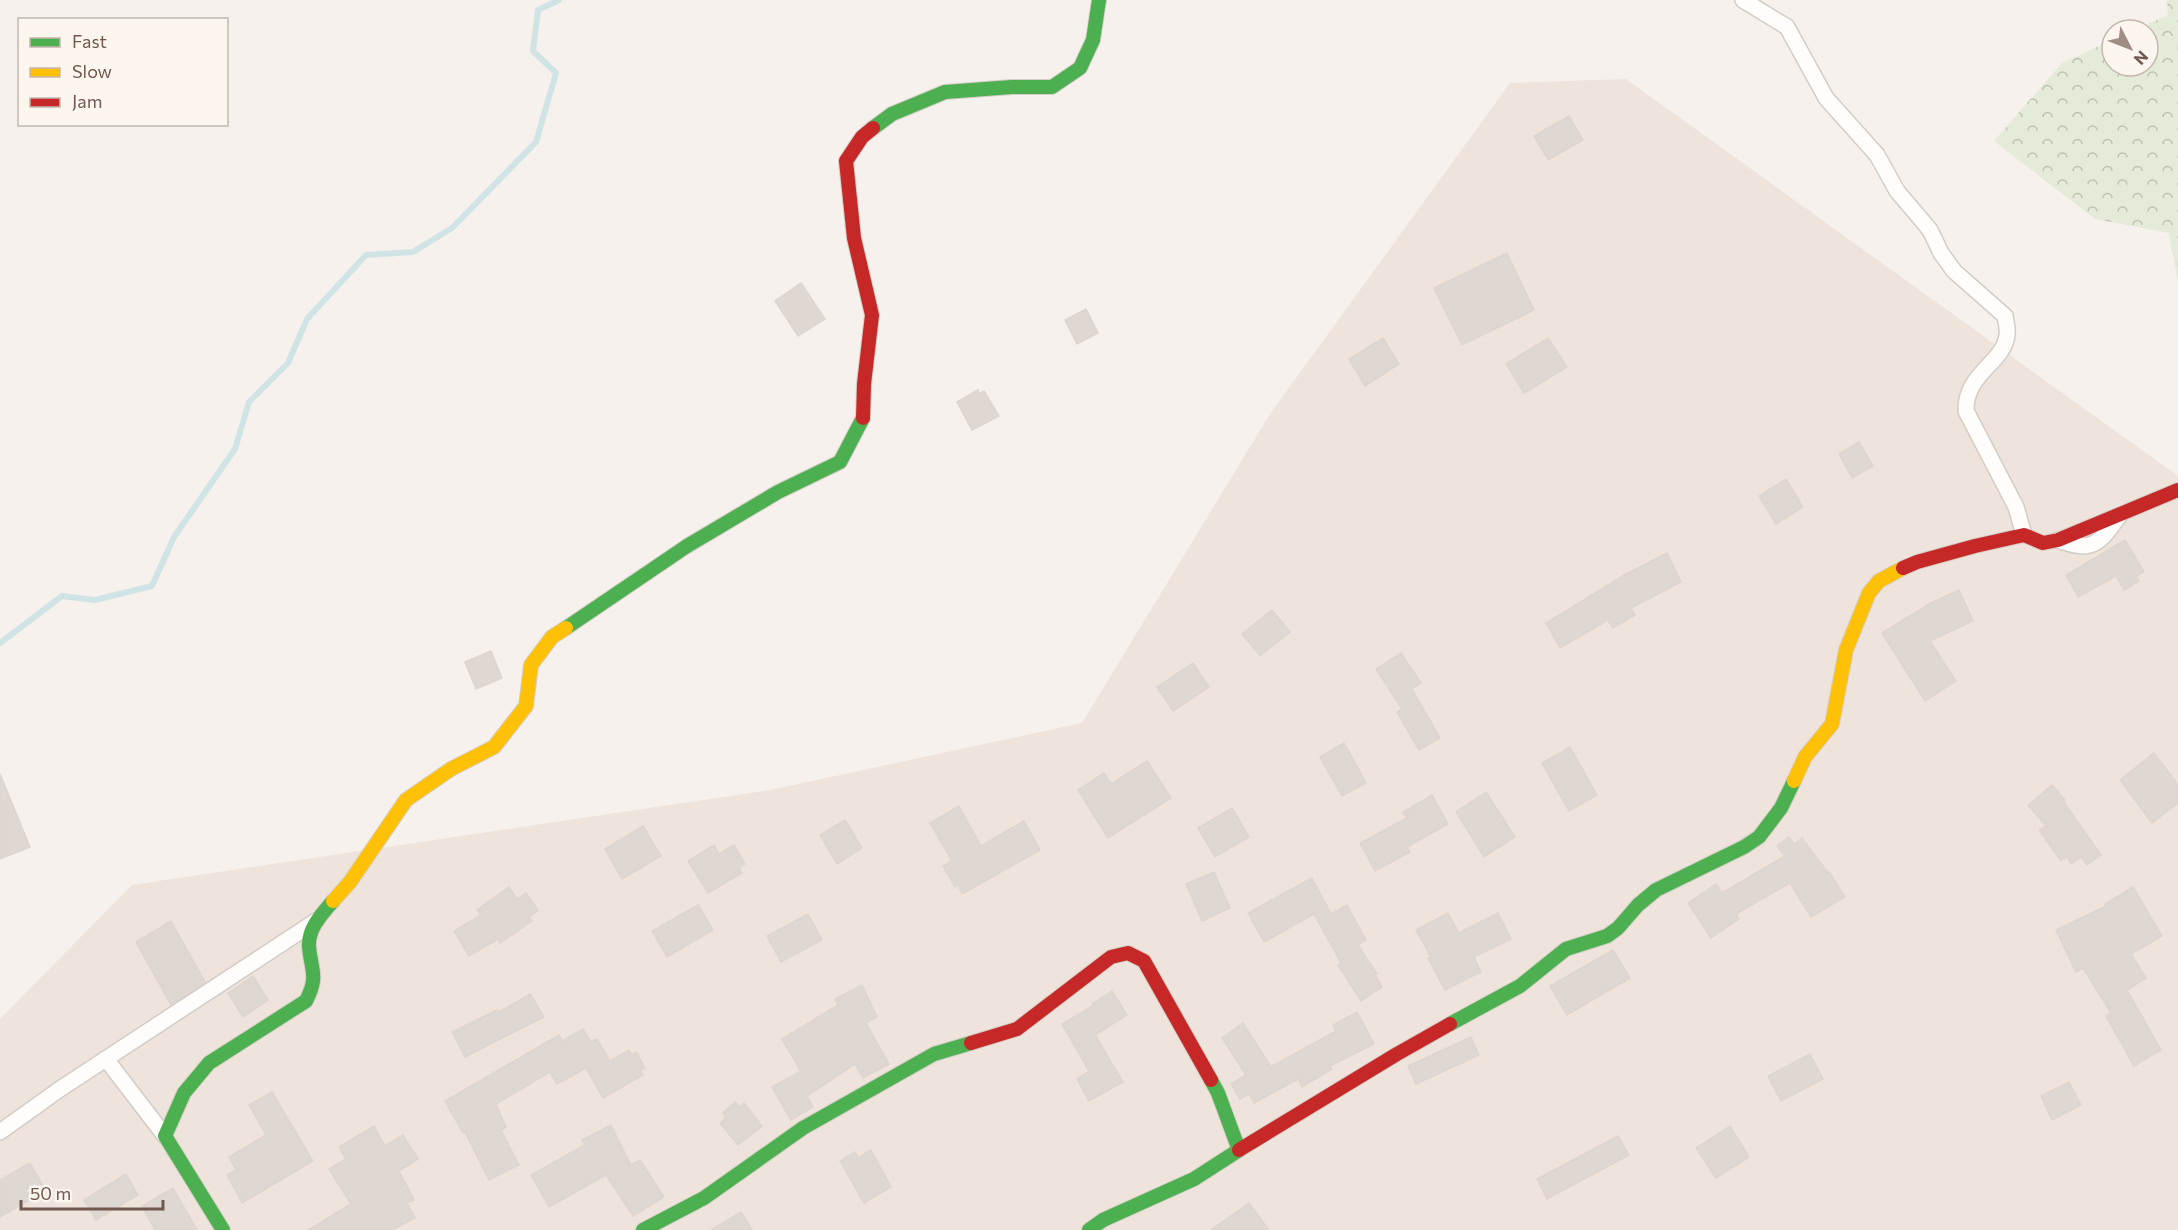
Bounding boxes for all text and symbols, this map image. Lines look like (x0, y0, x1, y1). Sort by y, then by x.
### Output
legend (18, 18, 228, 126)
north arrow (2100, 18, 2160, 78)
text: Fast (72, 30, 107, 52)
text: N (2130, 48, 2153, 69)
text: Slow (72, 60, 112, 82)
text: Jam (72, 90, 102, 112)
scale bar (21, 1173, 164, 1211)
text: 50 m (30, 1182, 71, 1204)

